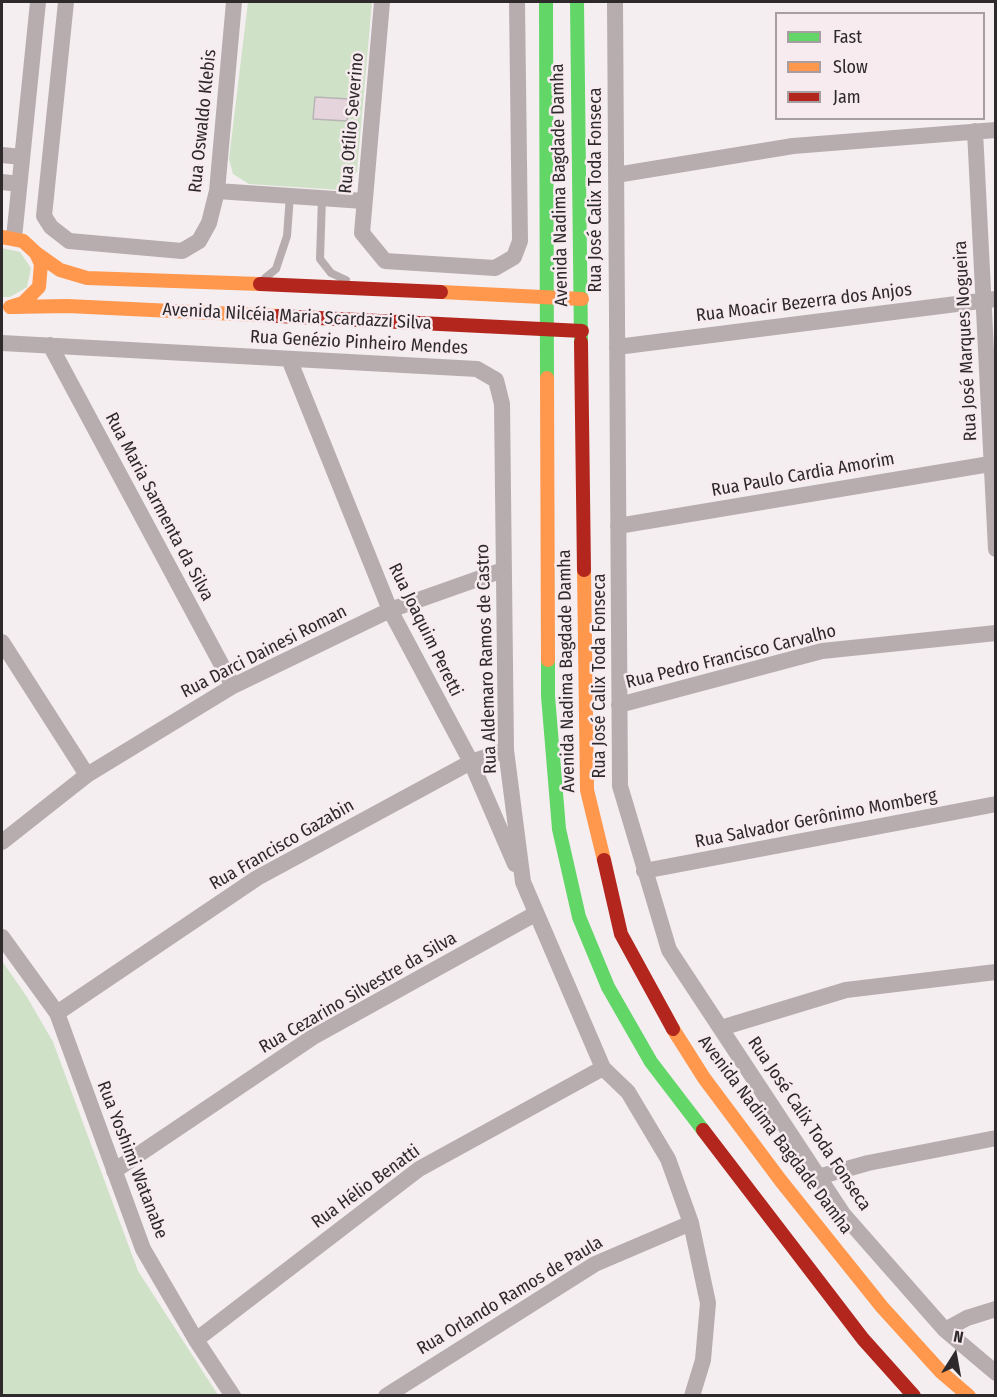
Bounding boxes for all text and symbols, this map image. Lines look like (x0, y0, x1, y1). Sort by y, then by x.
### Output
legend (775, 12, 985, 120)
text: Fast (833, 26, 862, 48)
street label: Rua Oswaldo Klebis (185, 48, 221, 194)
street label: Rua Otílio Severino (335, 52, 369, 194)
text: Slow (833, 56, 868, 78)
street label: Avenida Nadima Bagdade Damha (547, 63, 573, 307)
text: Jam (833, 86, 861, 108)
street label: Rua José Calix Toda Fonseca (585, 87, 607, 293)
street label: Rua José Marques Nogueira (950, 240, 982, 442)
street label: Rua Moacir Bezerra dos Anjos (695, 279, 913, 327)
street label: Avenida Nilcéia Maria Scardazzi Silva (162, 299, 432, 335)
street label: Rua Genézio Pinheiro Mendes (249, 327, 469, 359)
street label: Rua Maria Sarmenta da Silva (100, 409, 218, 605)
street label: Rua Paulo Cardia Amorim (710, 448, 896, 502)
street label: Rua Aldemaro Ramos de Castro (472, 544, 502, 774)
street label: Avenida Nadima Bagdade Damha (554, 549, 580, 793)
street label: Rua Joaquim Peretti (383, 560, 467, 700)
street label: Rua José Calix Toda Fonseca (589, 573, 611, 779)
street label: Rua Darci Dainesi Roman (177, 601, 351, 703)
street label: Rua Pedro Francisco Carvalho (624, 620, 838, 694)
street label: Rua Salvador Gerônimo Momberg (693, 785, 939, 853)
street label: Rua Francisco Gazabin (206, 795, 358, 895)
street label: Rua Cezarino Silvestre da Silva (256, 928, 460, 1058)
street label: Avenida Nadima Bagdade Damha (693, 1031, 857, 1239)
street label: Rua José Calix Toda Fonseca (743, 1033, 875, 1215)
street label: Rua Yoshimi Watanabe (92, 1078, 172, 1242)
street label: Rua Hélio Benatti (308, 1141, 424, 1233)
street label: Rua Orlando Ramos de Paula (413, 1232, 607, 1360)
north arrow (925, 1325, 985, 1385)
text: N (952, 1327, 965, 1347)

